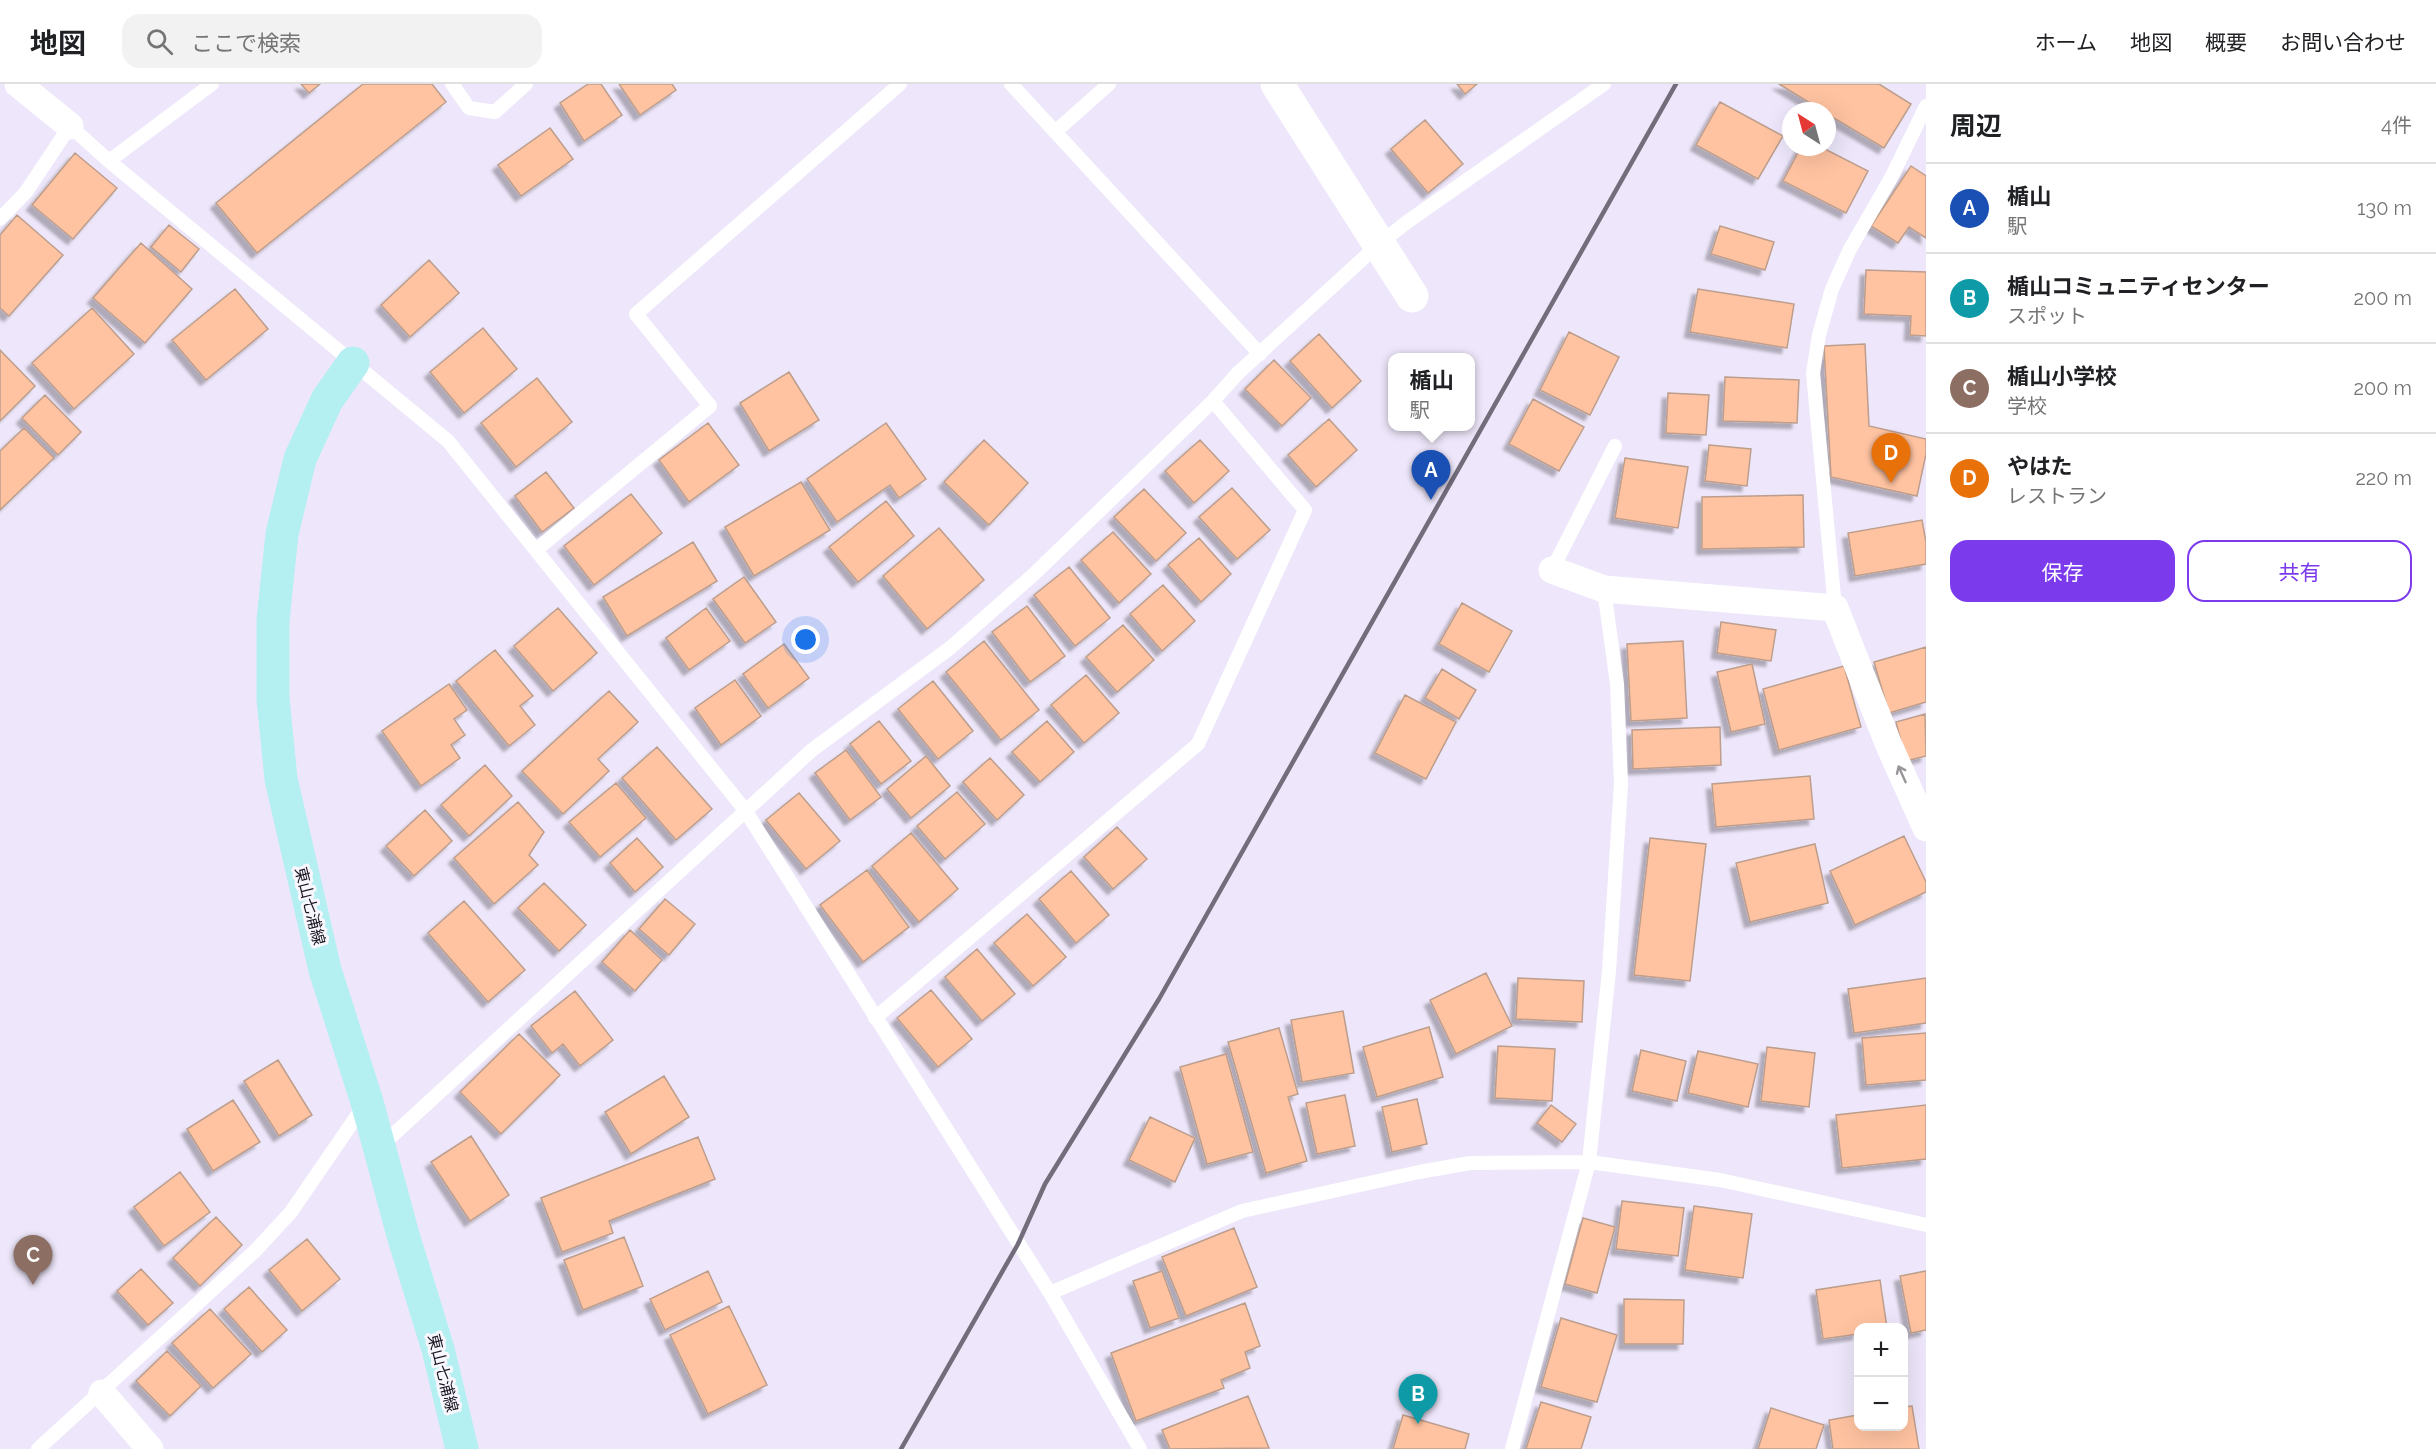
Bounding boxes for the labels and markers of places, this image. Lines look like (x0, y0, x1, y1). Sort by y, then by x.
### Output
pin: D (1872, 434, 1910, 483)
pin: A (1412, 450, 1450, 500)
pin: C (14, 1236, 52, 1285)
pin: B (1398, 1374, 1438, 1424)

